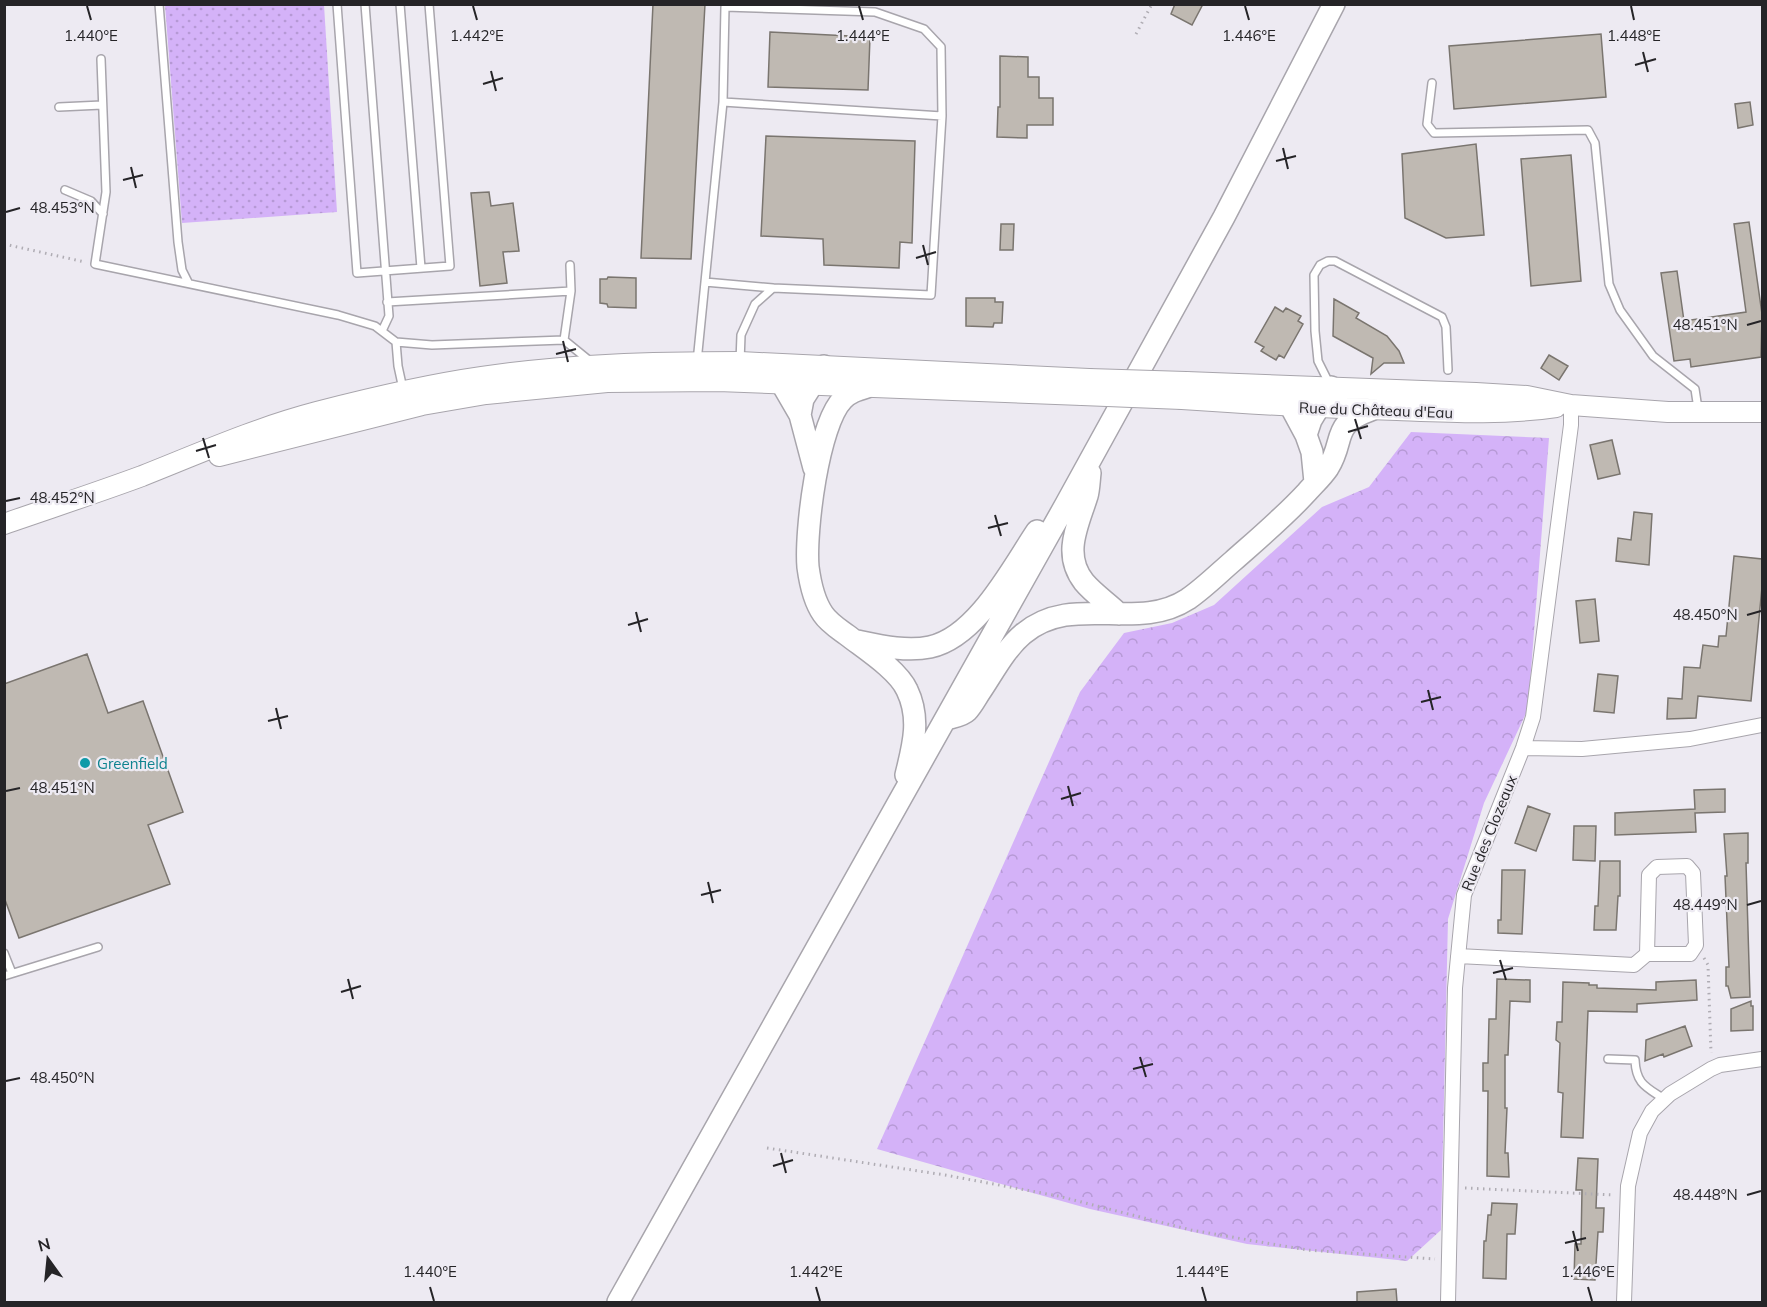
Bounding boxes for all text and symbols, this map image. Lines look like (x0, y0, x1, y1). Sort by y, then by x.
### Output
text: 1.440°E (64, 26, 118, 45)
text: 1.442°E (450, 26, 504, 45)
text: 1.444°E (836, 26, 890, 45)
text: 1.446°E (1222, 26, 1276, 45)
text: 1.448°E (1607, 26, 1661, 45)
text: 48.453°N (29, 198, 95, 217)
text: 48.451°N (1672, 315, 1738, 334)
street label: Rue du Château d'Eau (1299, 398, 1453, 422)
text: 48.452°N (29, 488, 95, 507)
text: 48.450°N (1672, 605, 1738, 624)
place label: Greenfield (97, 754, 168, 773)
marker: Greenfield (78, 756, 92, 770)
street label: Rue des Clozeaux (1457, 772, 1521, 894)
text: 48.451°N (29, 778, 95, 797)
text: 48.449°N (1672, 895, 1738, 914)
text: 48.450°N (29, 1068, 95, 1087)
text: 48.448°N (1672, 1185, 1738, 1204)
north arrow (18, 1229, 78, 1289)
text: N (36, 1233, 53, 1256)
text: 1.440°E (403, 1262, 457, 1281)
text: 1.442°E (789, 1262, 843, 1281)
text: 1.444°E (1175, 1262, 1229, 1281)
text: 1.446°E (1561, 1262, 1615, 1281)

